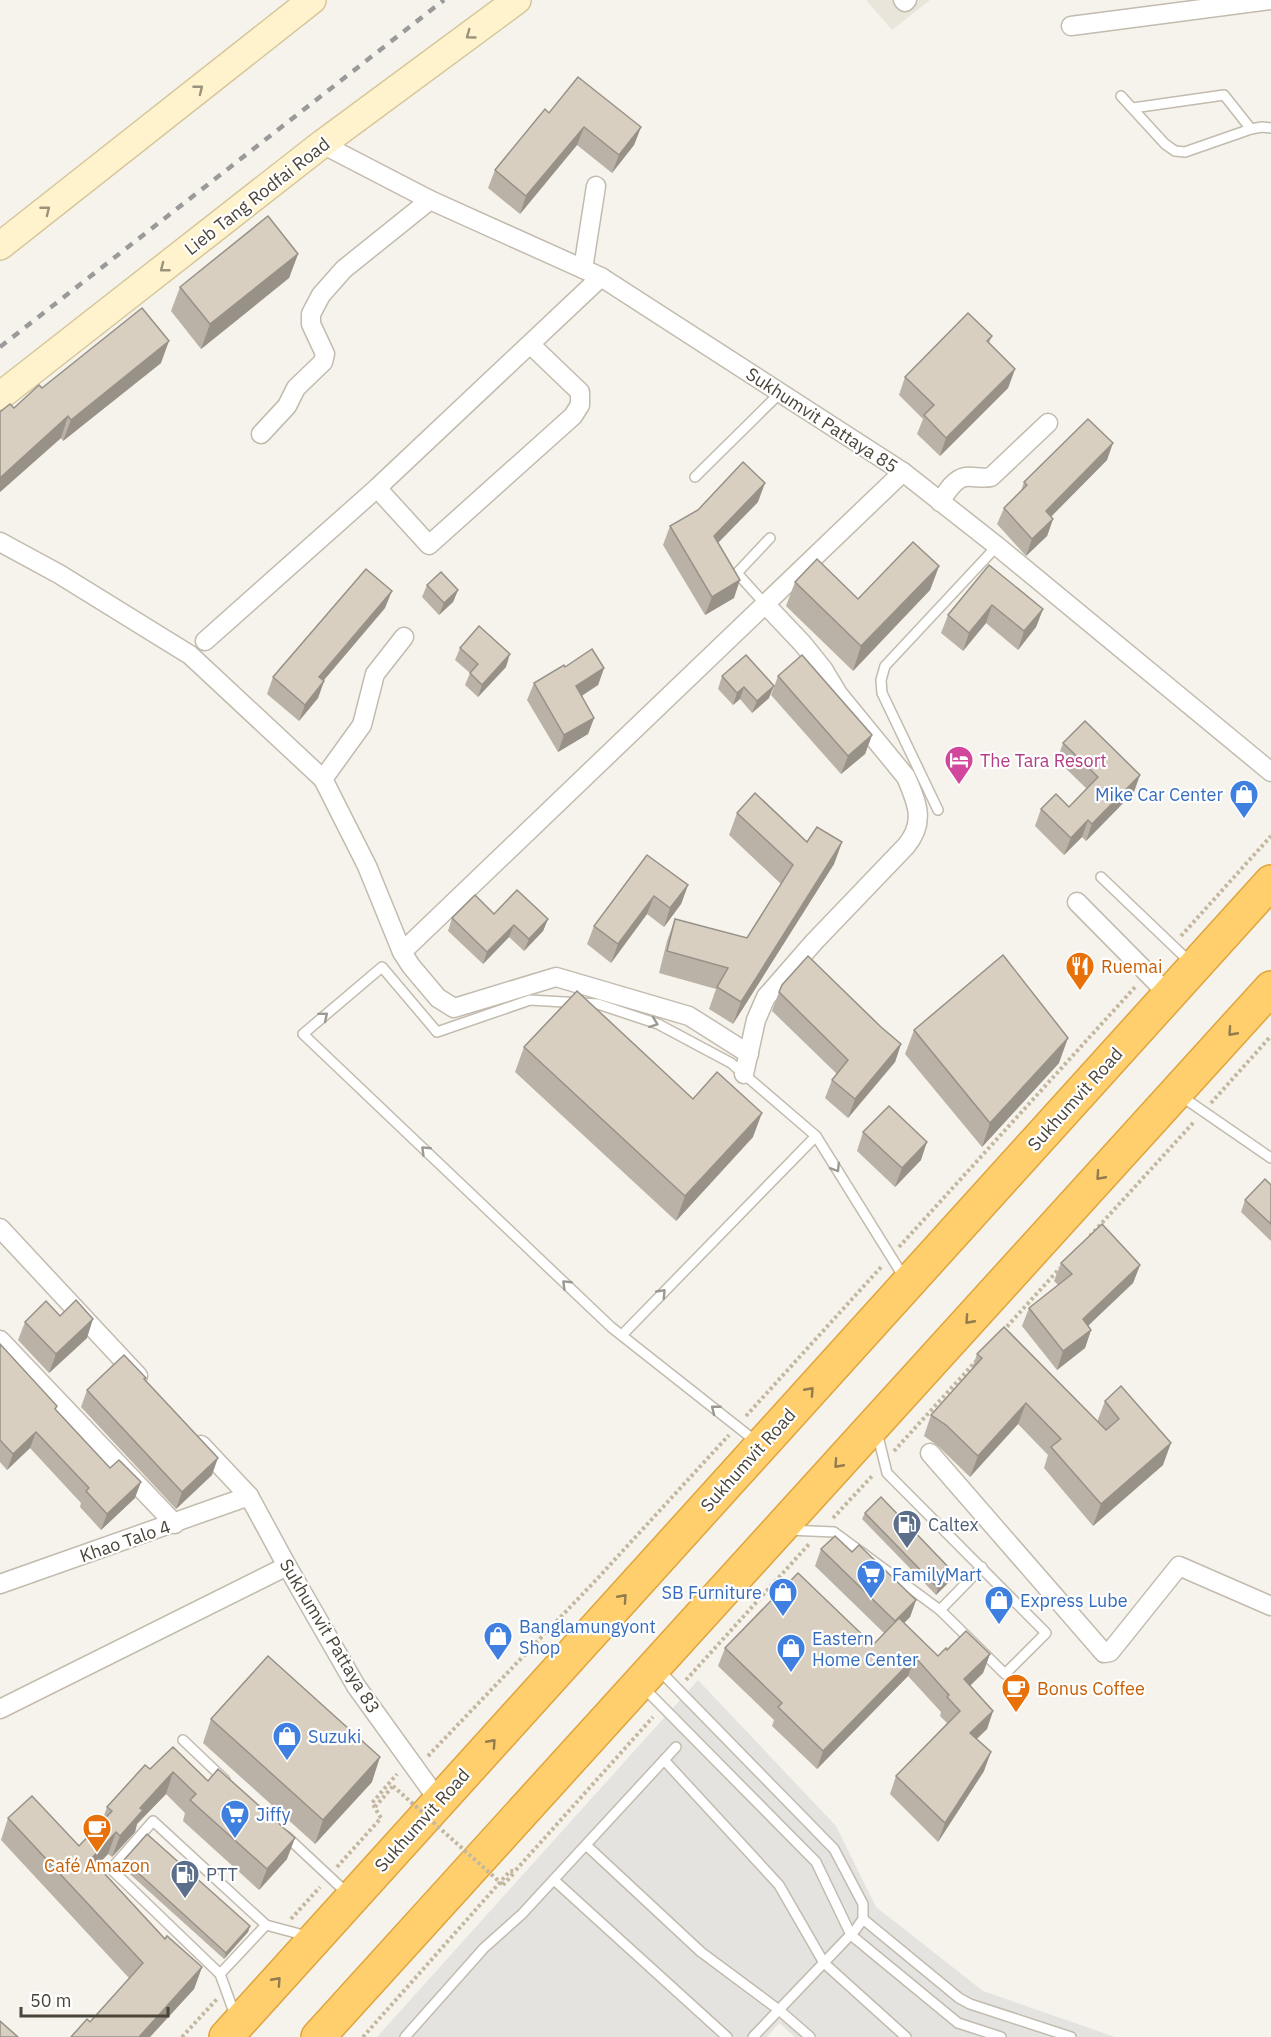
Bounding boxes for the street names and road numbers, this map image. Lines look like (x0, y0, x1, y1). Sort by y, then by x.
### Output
street label: Lieb Tang Rodfai Road (180, 132, 334, 260)
street label: Sukhumvit Pattaya 85 (742, 362, 902, 478)
street label: Sukhumvit Road (1022, 1042, 1128, 1156)
street label: Sukhumvit Road (695, 1403, 801, 1517)
street label: Khao Talo 4 (77, 1515, 173, 1567)
street label: Sukhumvit Pattaya 83 (275, 1554, 385, 1718)
street label: Sukhumvit Road (369, 1763, 475, 1877)

